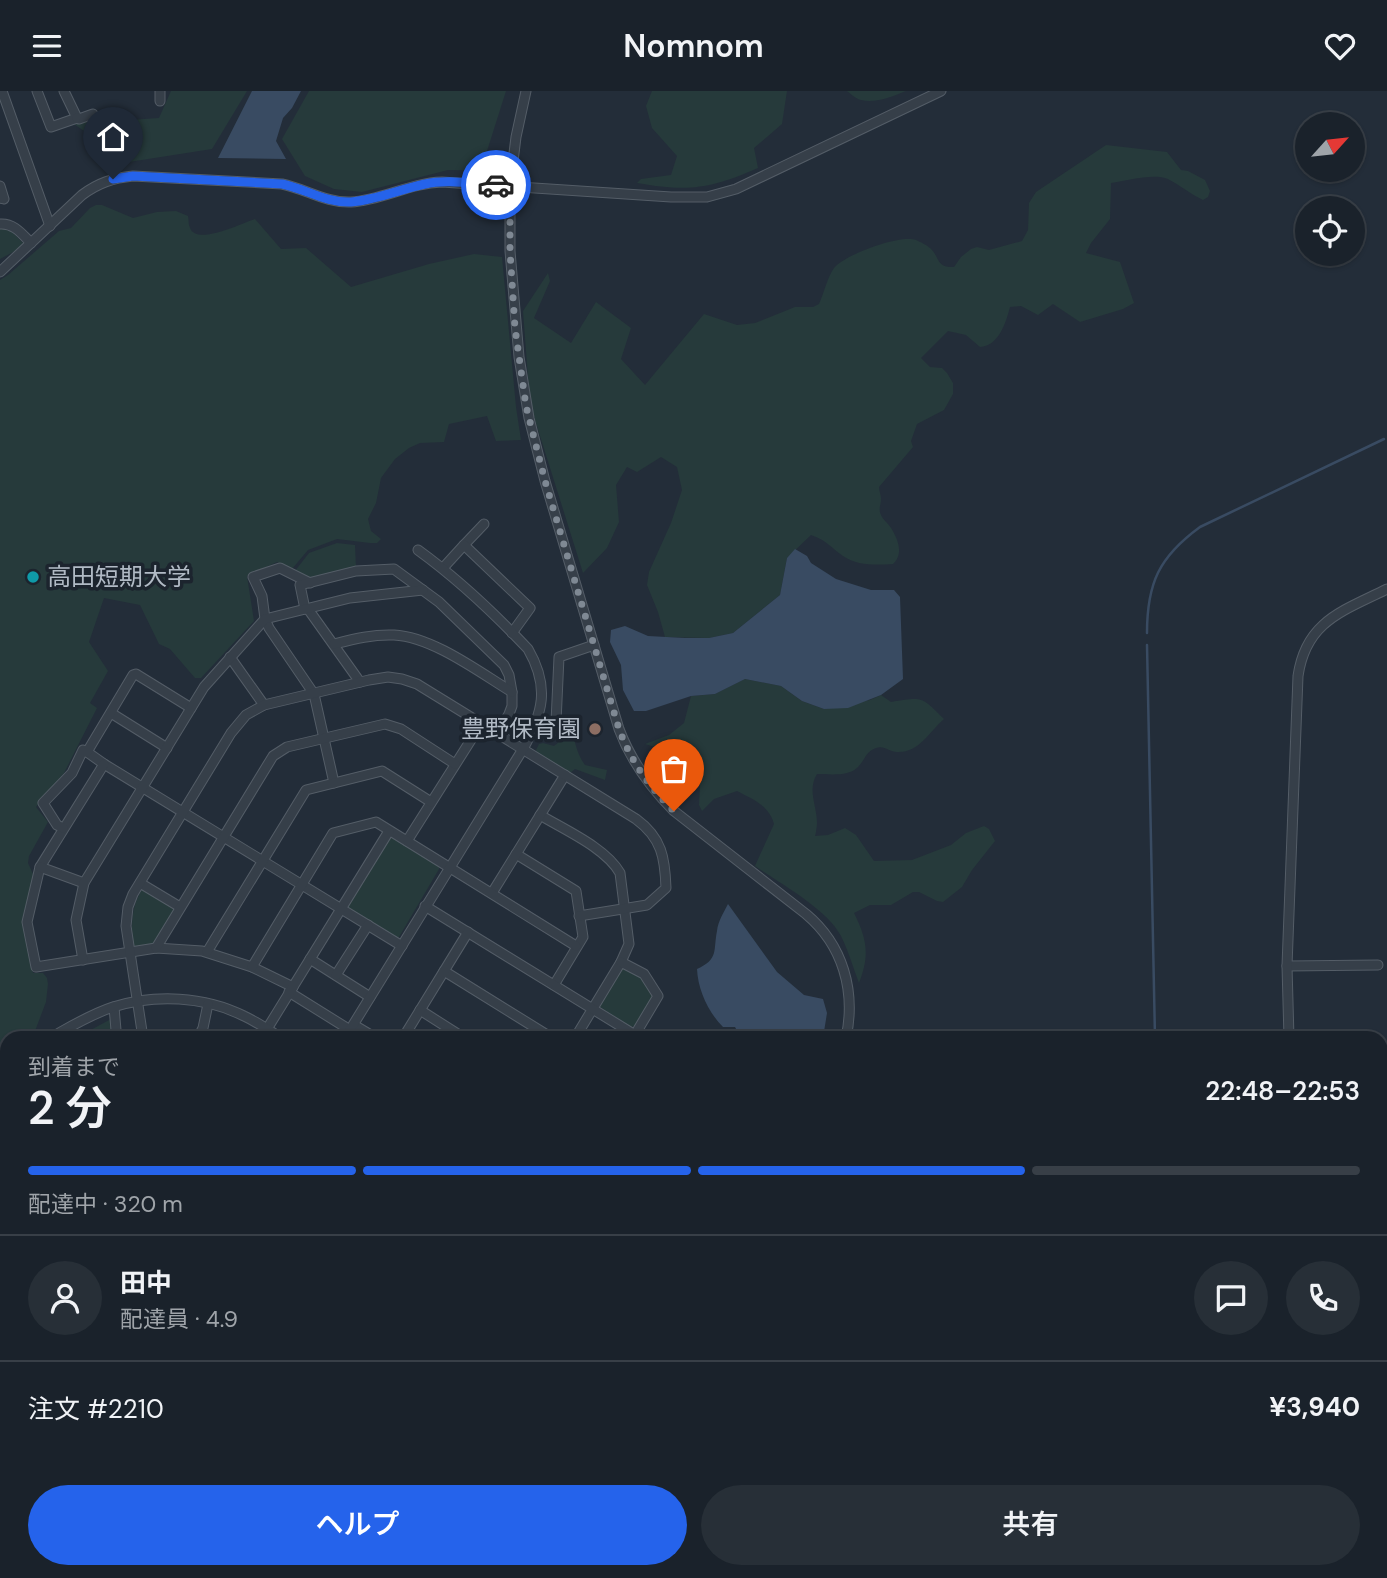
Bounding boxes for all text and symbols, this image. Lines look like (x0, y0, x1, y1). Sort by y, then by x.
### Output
text: Nomnom (623, 25, 764, 67)
icon: menu (28, 27, 66, 65)
icon: heart (1321, 27, 1359, 65)
pin (83, 107, 143, 179)
north arrow (1295, 112, 1365, 182)
map controls (1295, 112, 1365, 266)
icon: home (94, 118, 132, 156)
courier (461, 150, 531, 220)
icon: car (477, 166, 515, 204)
button: locate (1295, 196, 1365, 266)
place label: 高田短期大学 (47, 561, 191, 592)
marker: 高田短期大学 (25, 569, 41, 585)
place label: 豊野保育園 (461, 713, 581, 744)
marker: 豊野保育園 (587, 721, 603, 737)
pin (644, 739, 704, 811)
icon: bag (655, 750, 693, 788)
text: 到着まで (28, 1052, 120, 1082)
text: 22:48–22:53 (1205, 1074, 1360, 1108)
text: 2 分 (28, 1078, 112, 1138)
text: 配達中 · 320 m (28, 1189, 183, 1219)
button: person (28, 1261, 102, 1335)
button: chat (1194, 1261, 1268, 1335)
button: phone (1286, 1261, 1360, 1335)
text: 田中 (120, 1266, 172, 1300)
text: 配達員 · 4.9 (120, 1304, 238, 1334)
text: ¥3,940 (1269, 1390, 1360, 1424)
text: 注文 #2210 (28, 1392, 164, 1426)
button: ヘルプ (28, 1485, 687, 1565)
button: 共有 (701, 1485, 1360, 1565)

